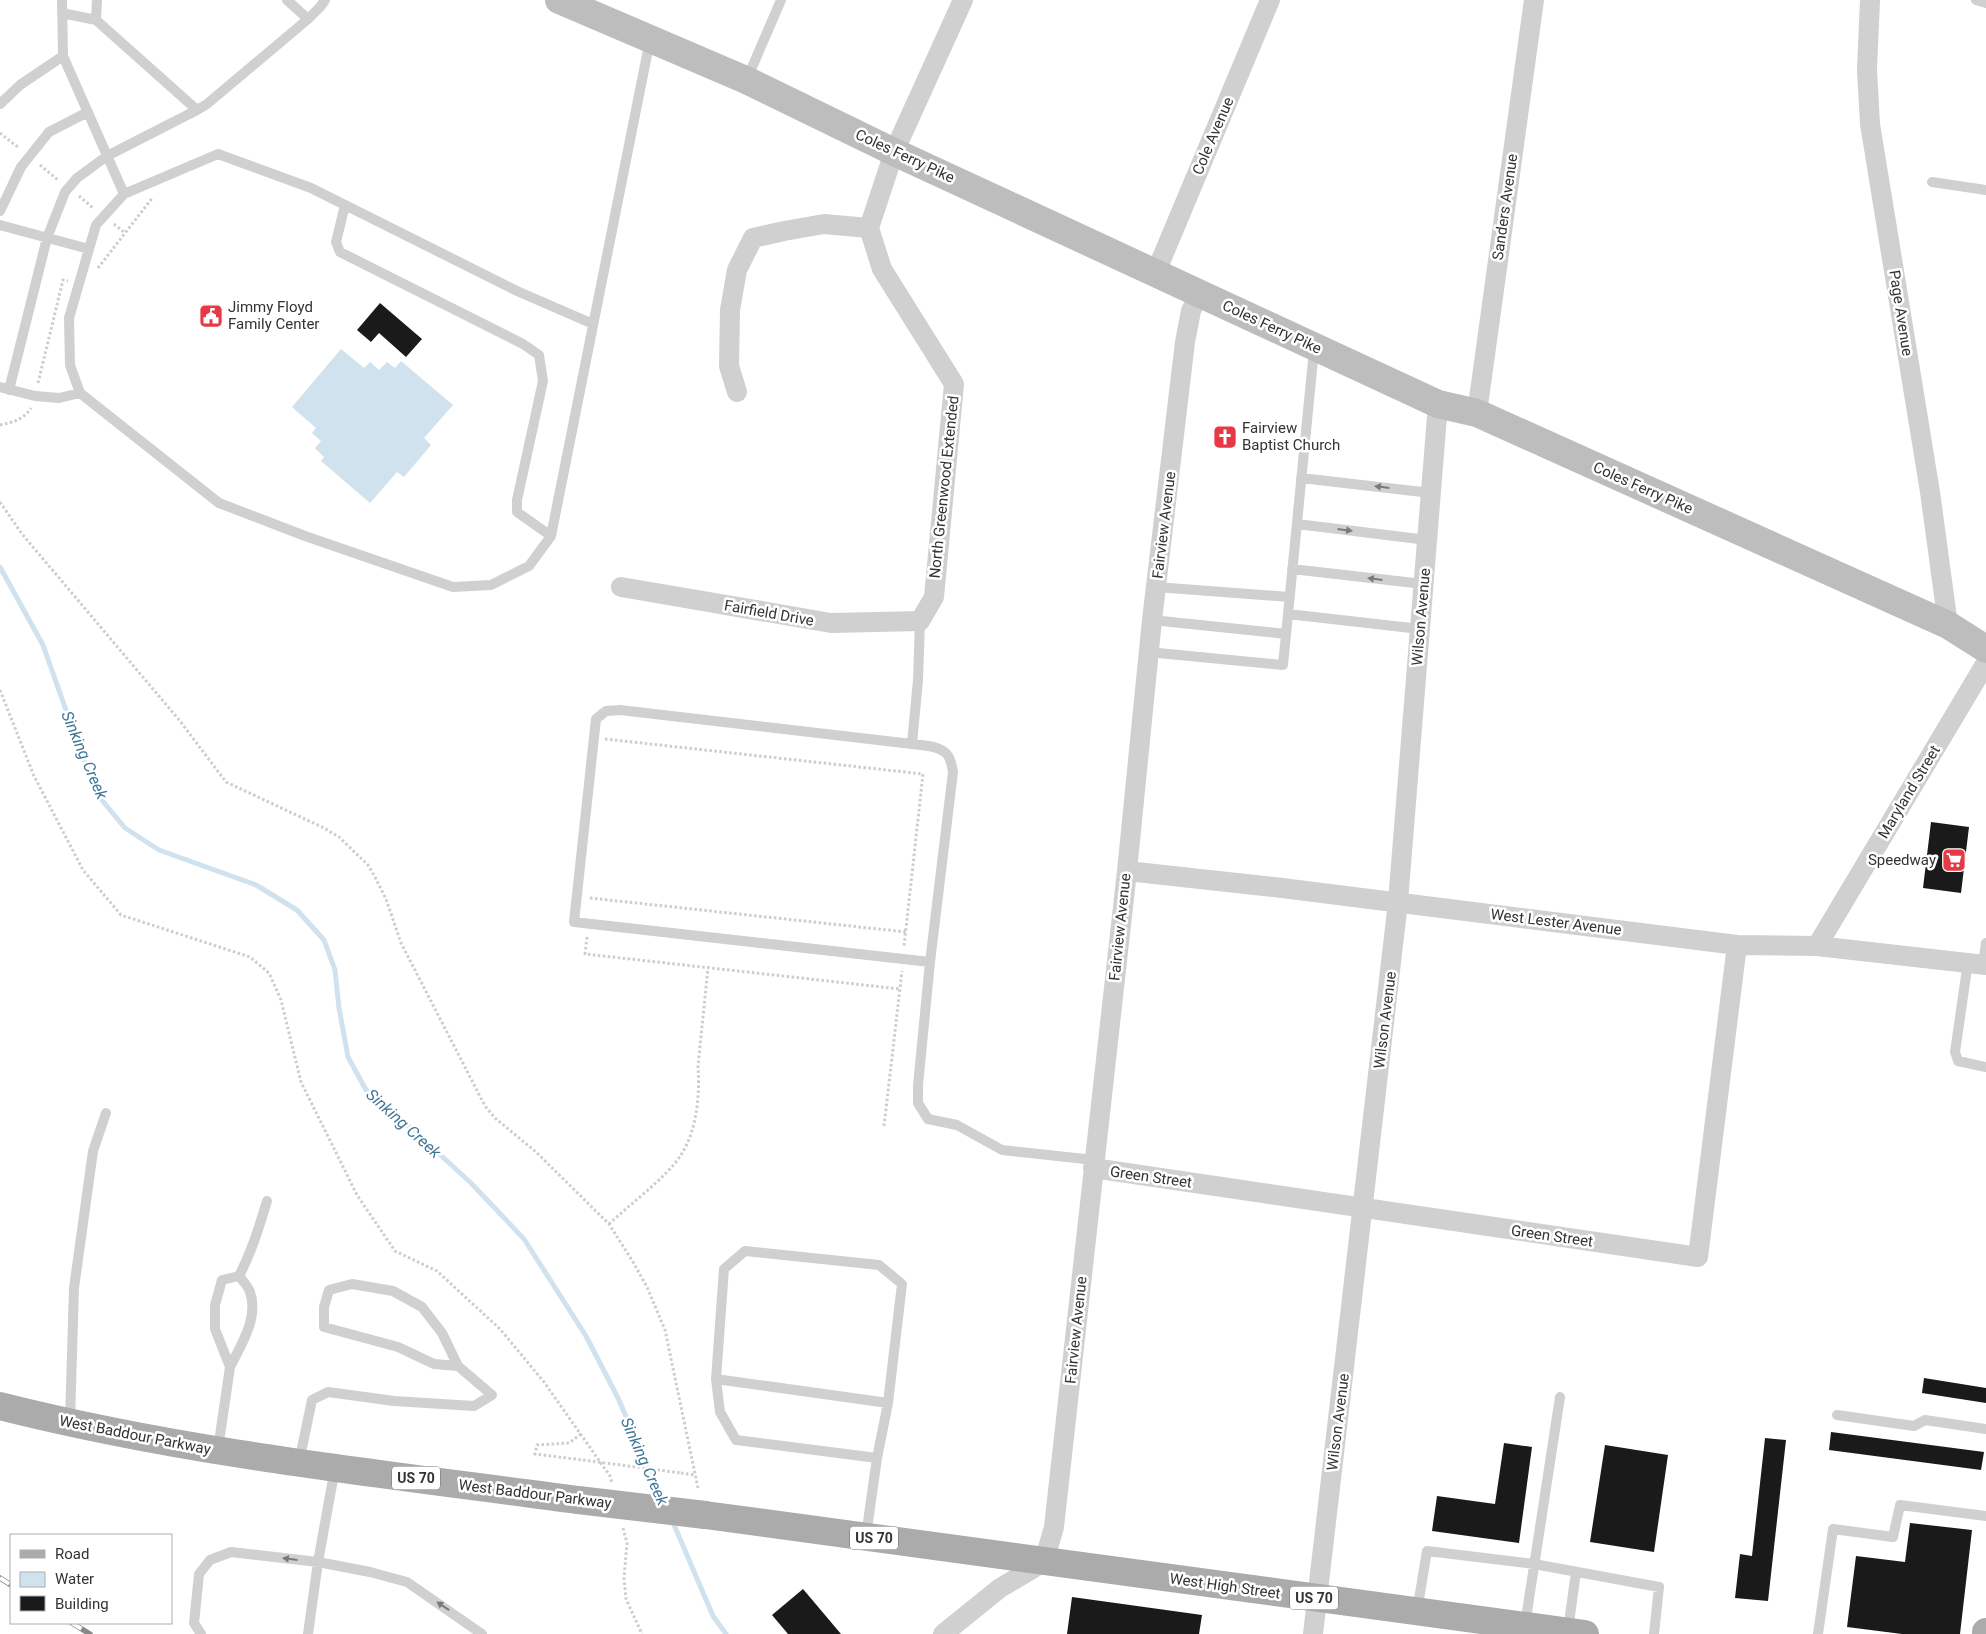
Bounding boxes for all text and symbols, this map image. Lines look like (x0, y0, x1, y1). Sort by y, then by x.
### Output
street label: Cole Avenue (1189, 94, 1237, 178)
street label: Coles Ferry Pike (853, 125, 957, 187)
street label: Sanders Avenue (1489, 153, 1521, 261)
street label: Page Avenue (1885, 269, 1917, 357)
street label: Coles Ferry Pike (1220, 296, 1324, 358)
place label: Jimmy Floyd Family Center (228, 298, 319, 333)
public building icon: Jimmy Floyd Family Center (198, 303, 224, 329)
street label: North Greenwood Extended (925, 395, 963, 579)
place label: Fairview Baptist Church (1242, 419, 1340, 454)
church icon: Fairview Baptist Church (1212, 424, 1238, 450)
street label: Coles Ferry Pike (1590, 458, 1696, 518)
street label: Fairview Avenue (1148, 470, 1180, 580)
one-way arrow (1374, 483, 1390, 491)
one-way arrow (1338, 526, 1354, 534)
street label: Wilson Avenue (1408, 567, 1434, 667)
one-way arrow (1367, 575, 1383, 583)
street label: Fairfield Drive (723, 596, 815, 630)
water label: Sinking Creek (57, 708, 112, 803)
street label: Maryland Street (1874, 742, 1944, 842)
supermarket icon: Speedway (1941, 847, 1967, 873)
place label: Speedway (1868, 851, 1936, 869)
street label: Fairview Avenue (1105, 872, 1135, 982)
street label: West Lester Avenue (1489, 905, 1623, 939)
street label: Wilson Avenue (1370, 970, 1400, 1070)
water label: Sinking Creek (362, 1085, 446, 1163)
street label: Green Street (1109, 1162, 1193, 1192)
street label: Green Street (1510, 1221, 1594, 1251)
street label: Fairview Avenue (1061, 1275, 1091, 1385)
street label: Wilson Avenue (1323, 1372, 1353, 1472)
street label: West Baddour Parkway (58, 1411, 212, 1459)
water label: Sinking Creek (617, 1414, 673, 1509)
road number: US 70 (392, 1466, 440, 1490)
street label: West Baddour Parkway (457, 1476, 613, 1512)
road number: US 70 (850, 1526, 898, 1550)
legend (10, 1534, 172, 1624)
text: Road (55, 1545, 89, 1563)
one-way arrow (281, 1555, 297, 1563)
street label: West High Street (1168, 1569, 1282, 1603)
text: Water (55, 1570, 94, 1588)
road number: US 70 (1290, 1586, 1338, 1610)
text: Building (55, 1595, 109, 1613)
one-way arrow (436, 1601, 449, 1611)

